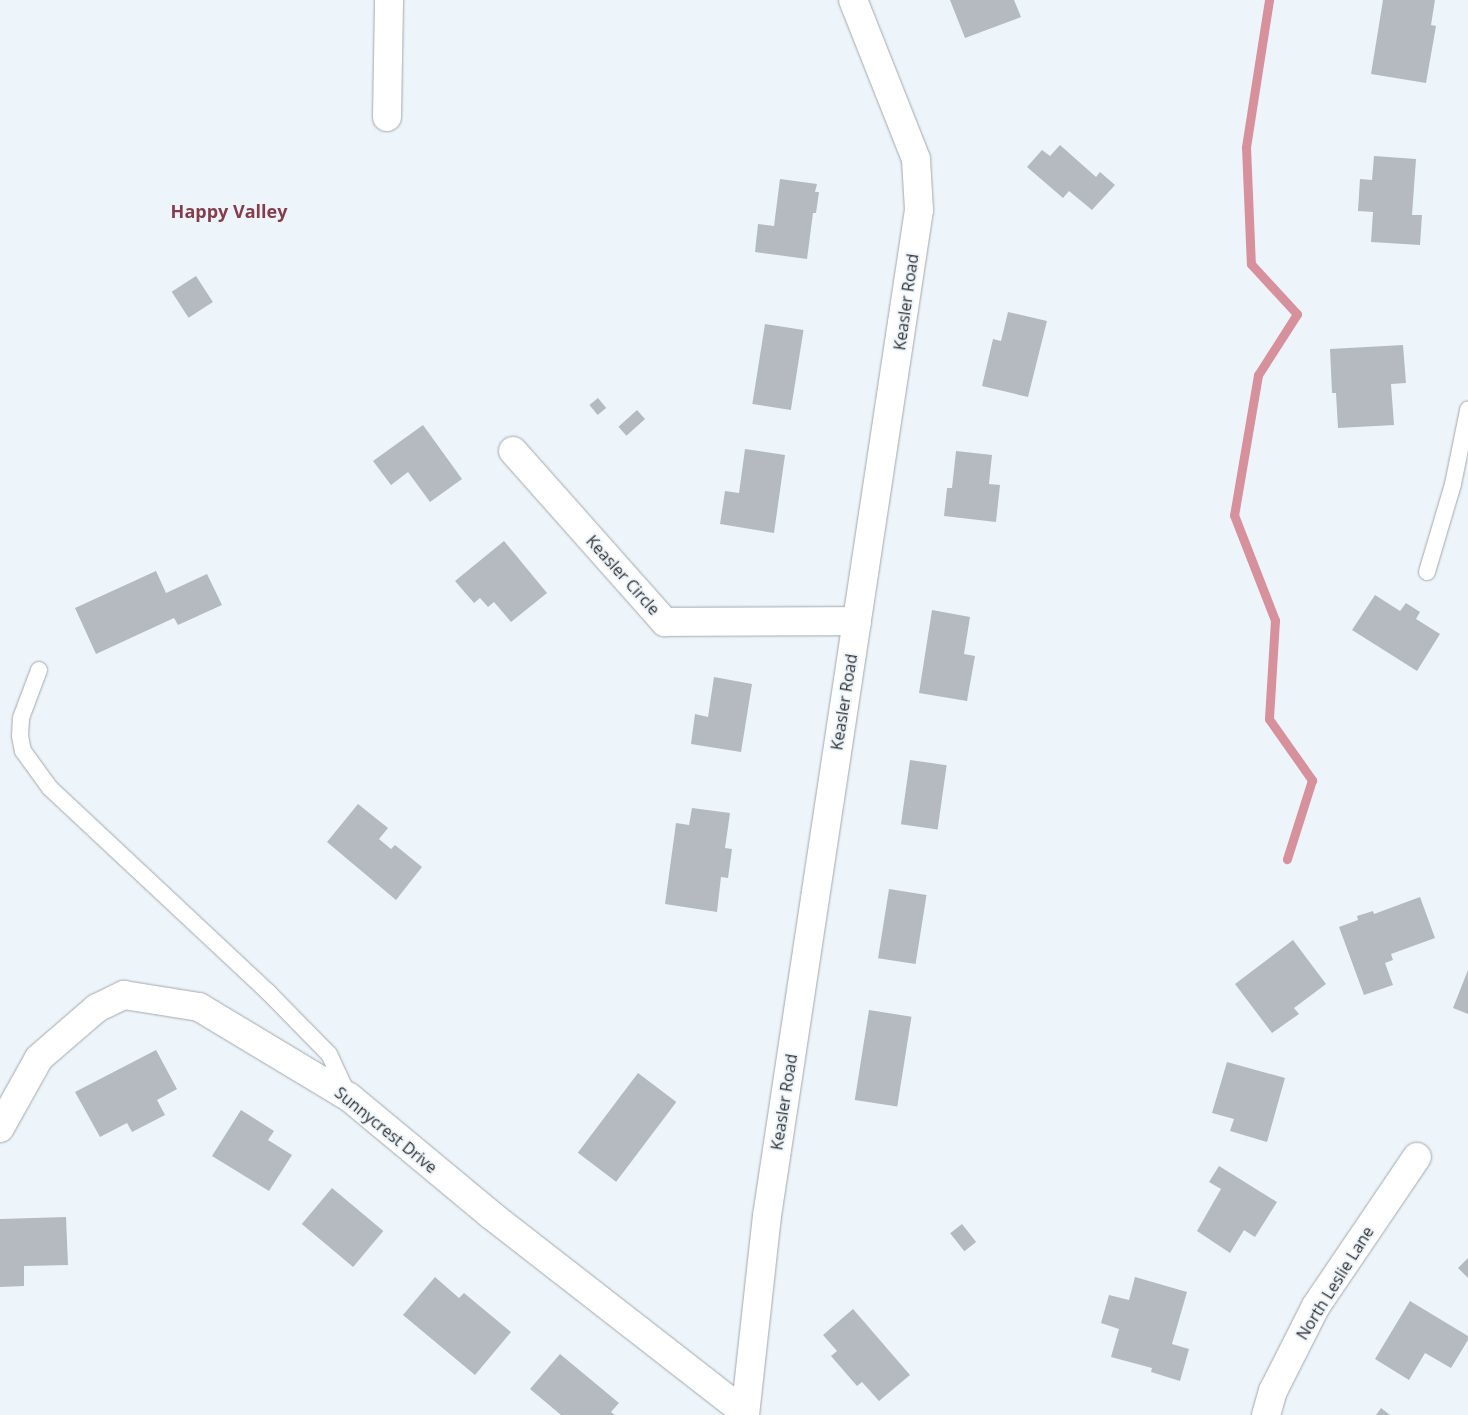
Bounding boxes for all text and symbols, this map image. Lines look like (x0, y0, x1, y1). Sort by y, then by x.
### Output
district label: Happy Valley (171, 200, 287, 222)
street label: Keasler Road (890, 253, 922, 351)
street label: Keasler Circle (582, 531, 664, 619)
street label: Keasler Road (827, 652, 861, 752)
street label: Keasler Road (767, 1052, 801, 1152)
street label: Sunnycrest Drive (331, 1083, 441, 1177)
street label: North Leslie Lane (1292, 1223, 1378, 1343)

